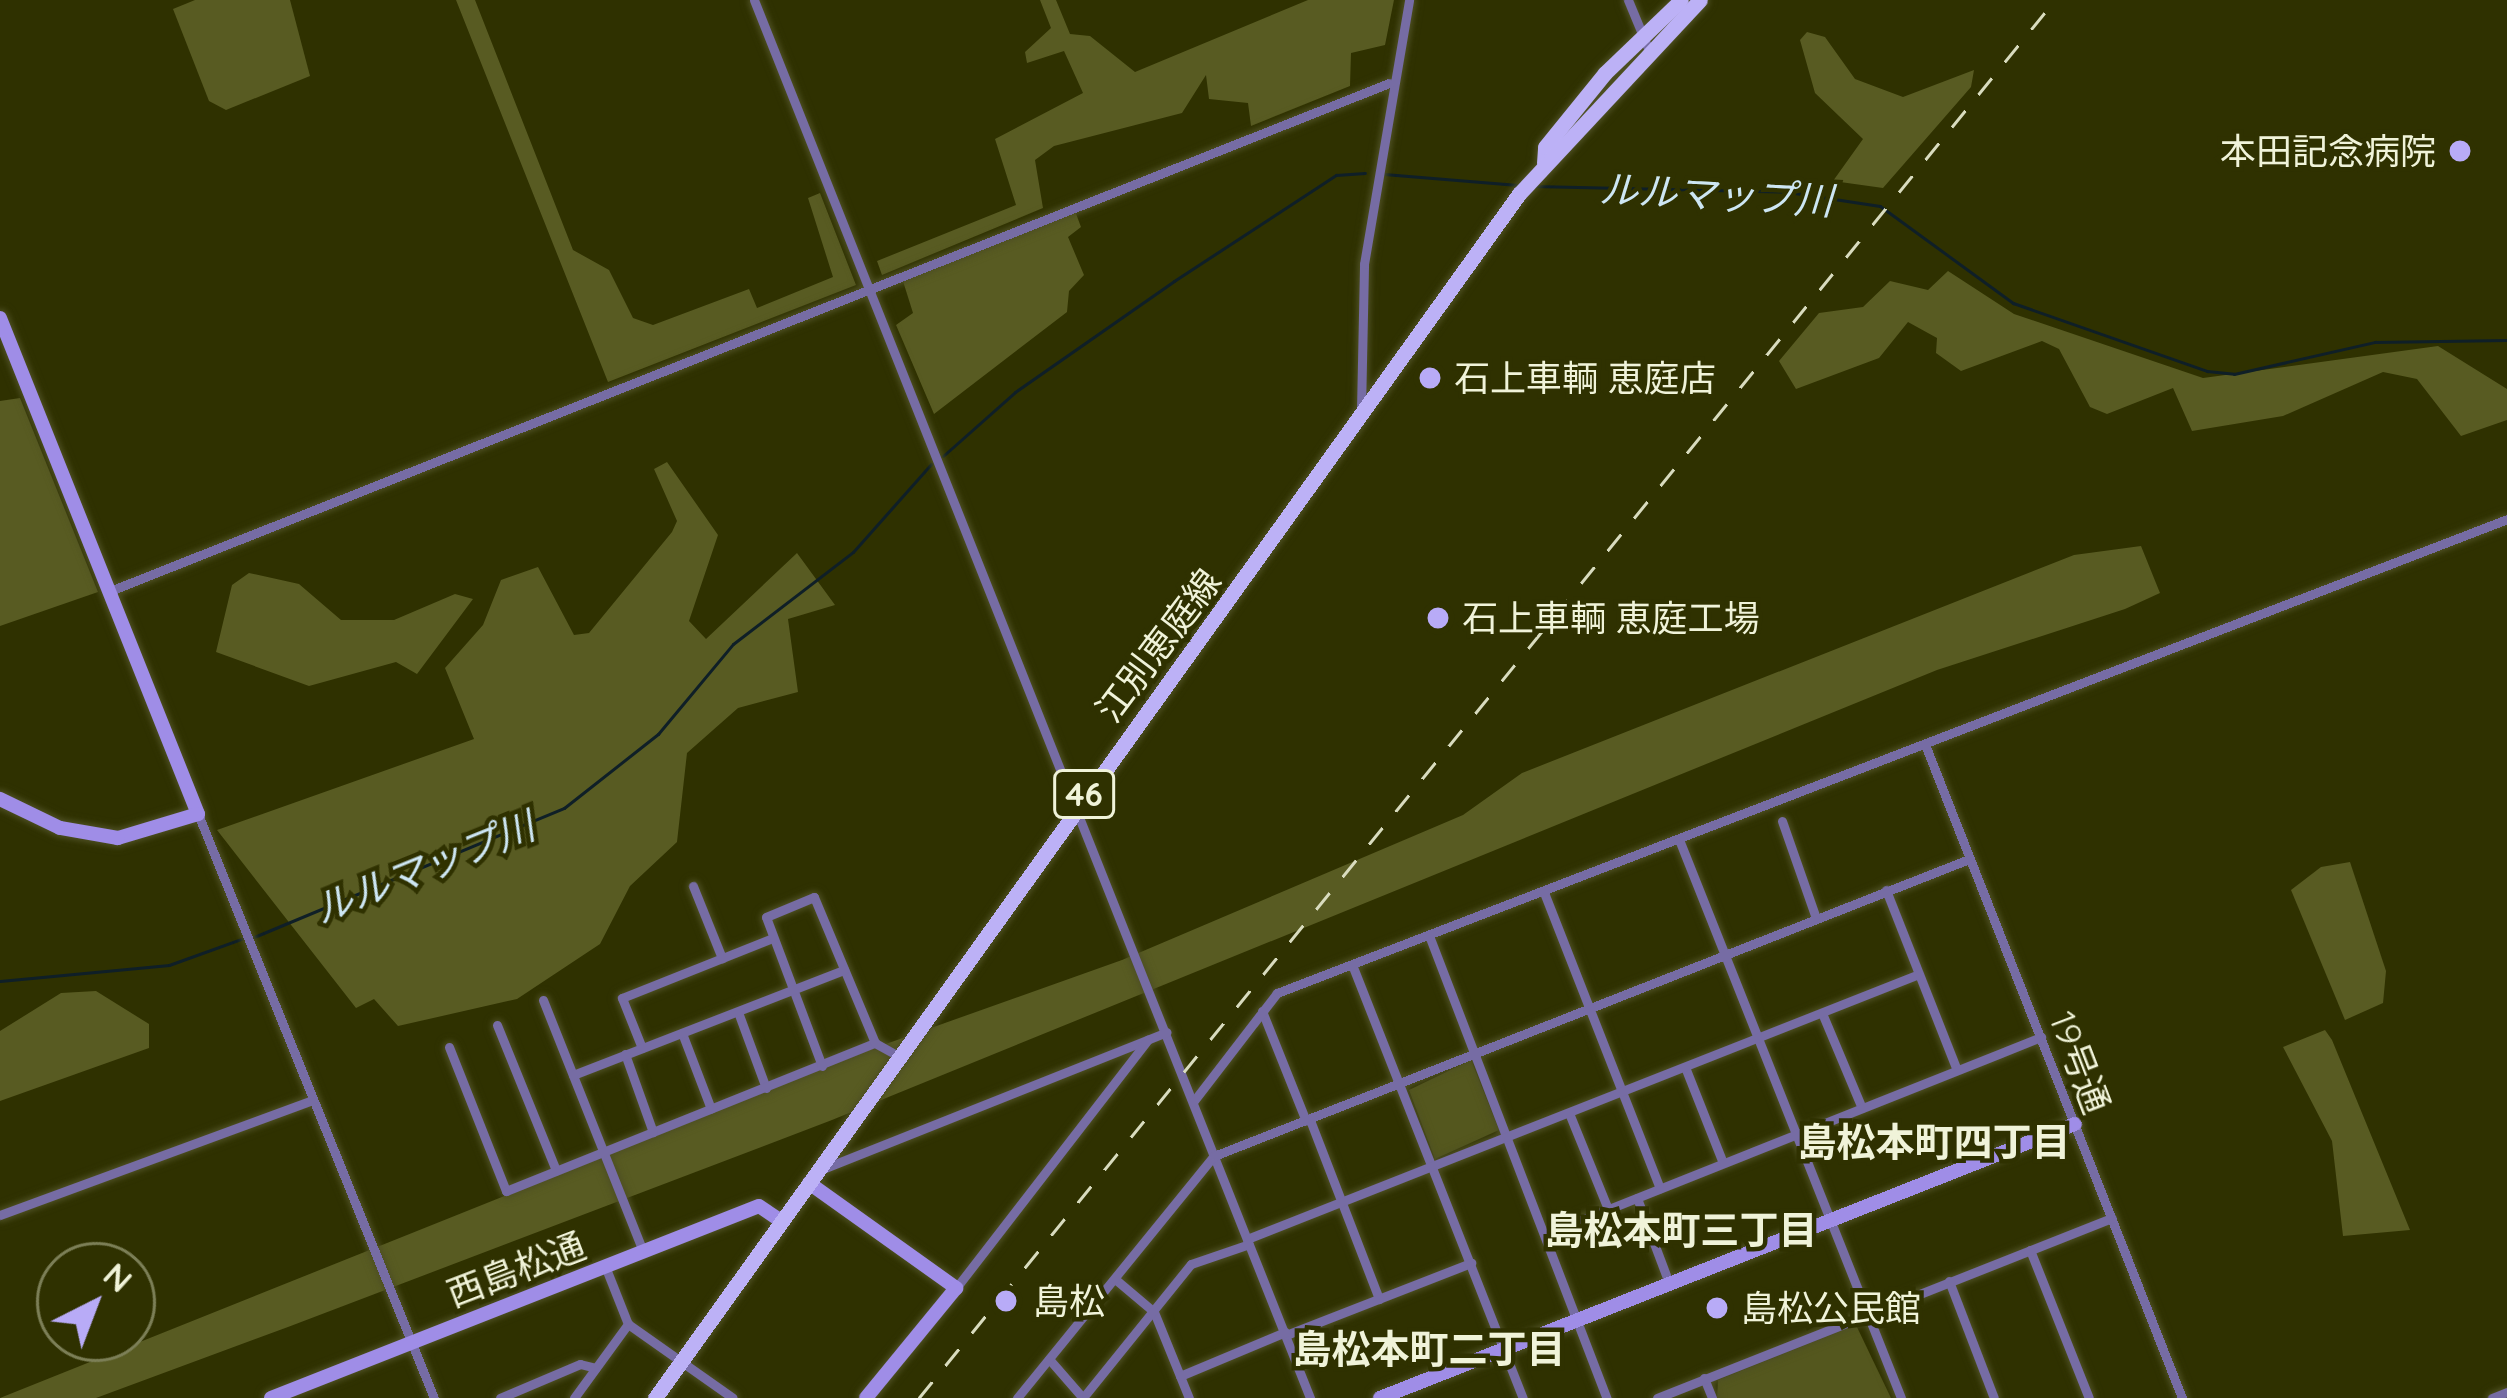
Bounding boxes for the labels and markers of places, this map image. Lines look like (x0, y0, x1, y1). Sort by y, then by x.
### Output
place label: 本田記念病院 (2220, 129, 2436, 173)
marker: 本田記念病院 (2447, 138, 2473, 164)
place label: 石上車輌 恵庭店 (1454, 356, 1716, 400)
marker: 石上車輌 恵庭店 (1417, 365, 1443, 391)
place label: 石上車輌 恵庭工場 (1462, 596, 1760, 640)
marker: 石上車輌 恵庭工場 (1425, 605, 1451, 631)
place label: 島松 (1033, 1279, 1105, 1323)
marker: 島松 (990, 1285, 1022, 1317)
place label: 島松公民館 (1741, 1286, 1921, 1330)
marker: 島松公民館 (1704, 1295, 1730, 1321)

